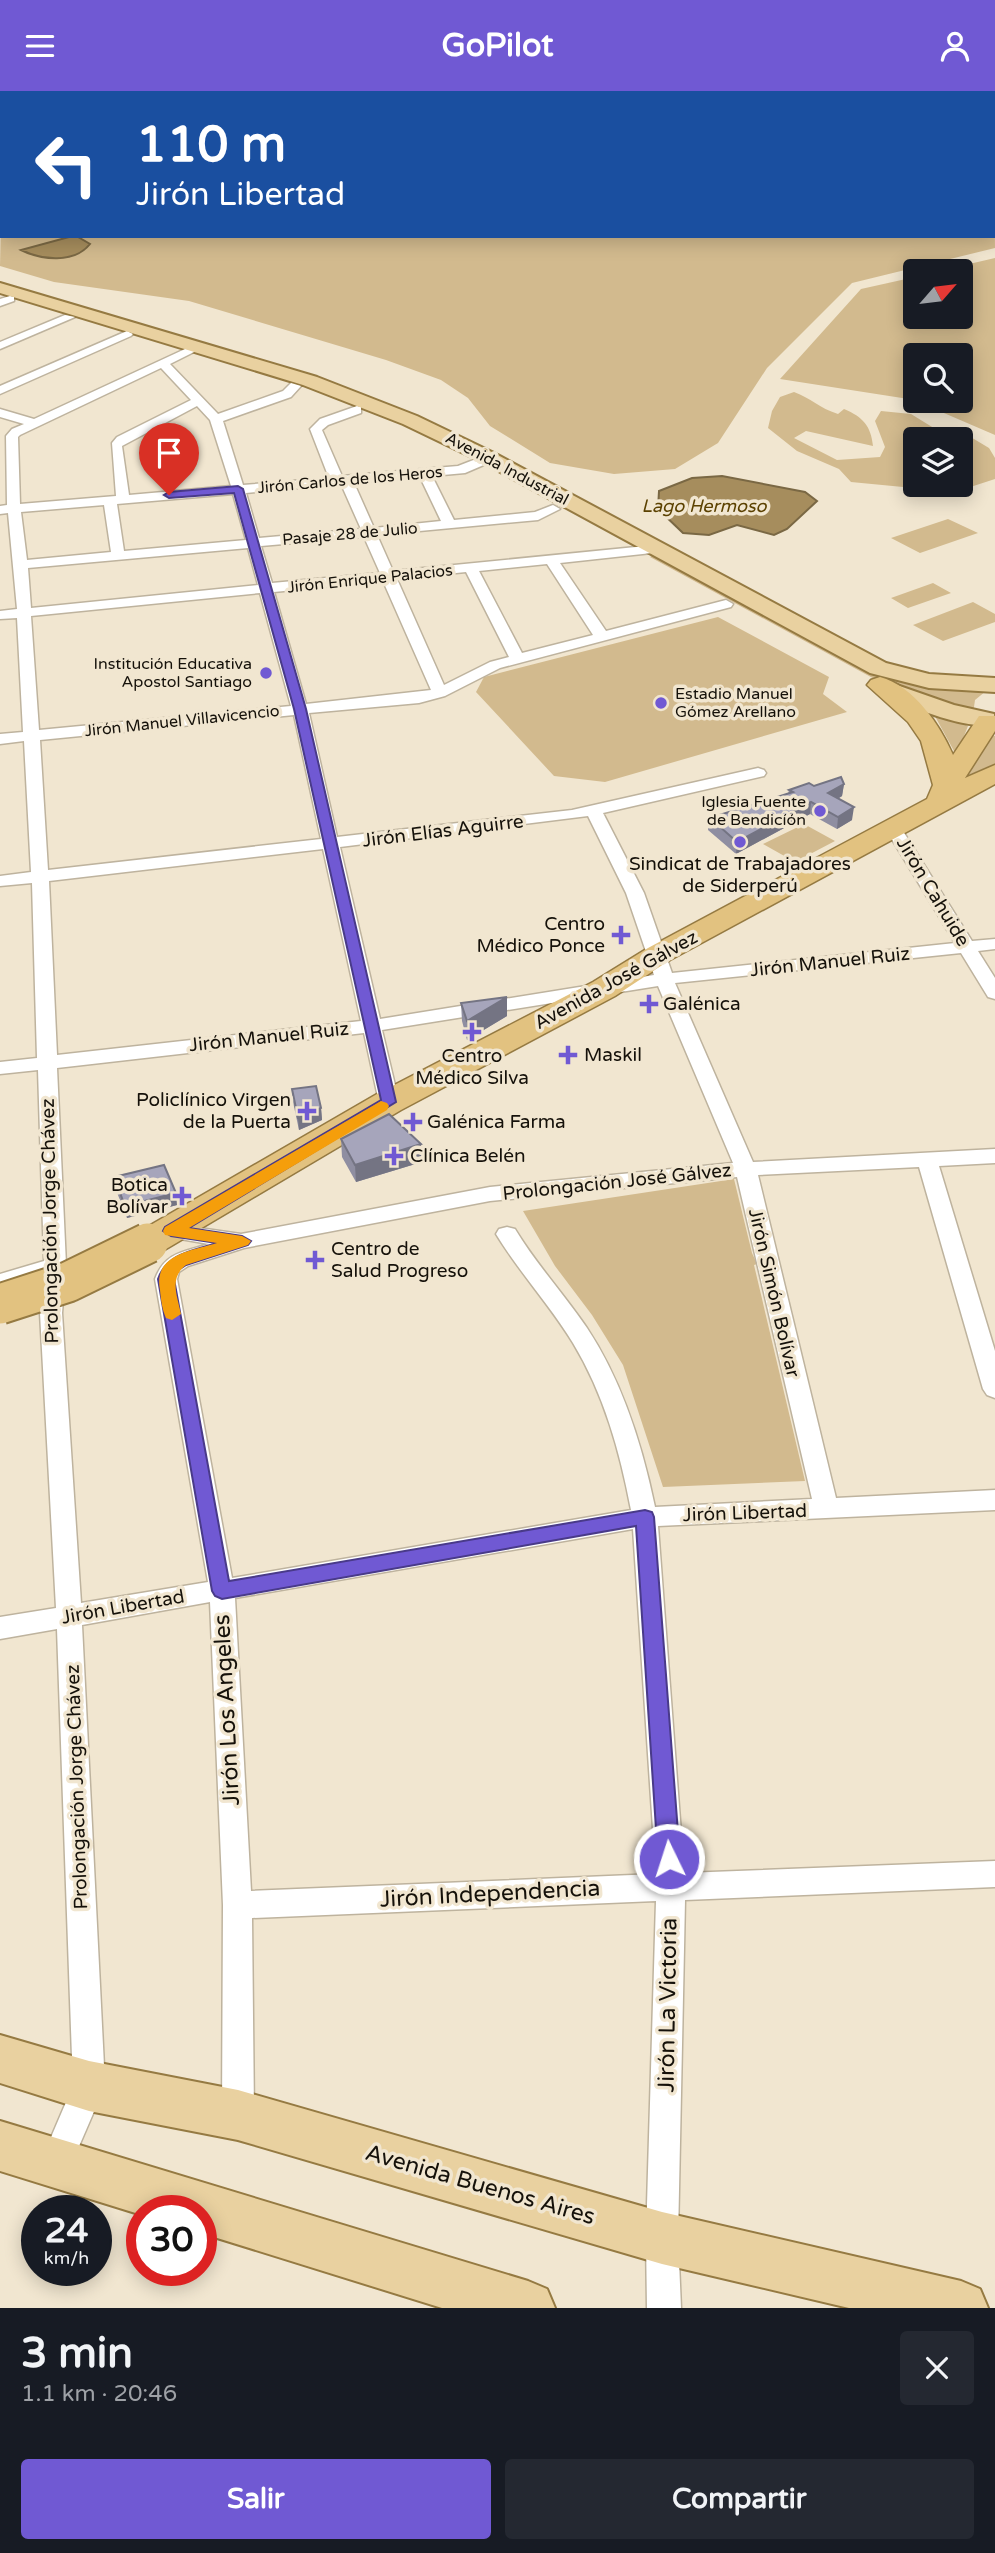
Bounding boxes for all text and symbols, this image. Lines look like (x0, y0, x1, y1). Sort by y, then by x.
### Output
icon: menu (21, 27, 59, 65)
text: GoPilot (442, 27, 553, 65)
icon: person (936, 27, 974, 65)
text: 110 m (136, 116, 286, 175)
icon: left (21, 119, 112, 210)
text: Jirón Libertad (136, 176, 345, 214)
north arrow (903, 259, 973, 329)
map controls (903, 259, 973, 497)
button: search (903, 343, 973, 413)
pin (139, 423, 199, 495)
button: layers (903, 427, 973, 497)
street label: Avenida Industrial (442, 428, 572, 510)
icon: arrive (150, 434, 188, 472)
street label: Jirón Carlos de los Heros (257, 462, 443, 498)
water label: Lago Hermoso (642, 495, 768, 517)
street label: Pasaje 28 de Julio (282, 518, 418, 550)
street label: Jirón Enrique Palacios (286, 560, 454, 598)
place label: Institución Educativa Apostol Santiago (94, 654, 252, 692)
marker: Institución Educativa Apostol Santiago (258, 665, 274, 681)
place label: Estadio Manuel Gómez Arellano (675, 684, 796, 722)
marker: Estadio Manuel Gómez Arellano (653, 695, 669, 711)
street label: Jirón Manuel Villavicencio (84, 701, 280, 741)
place label: Iglesia Fuente de Bendicíón (701, 792, 806, 830)
marker: Iglesia Fuente de Bendicíón (812, 803, 828, 819)
street label: Jirón Elías Aguirre (361, 810, 525, 852)
marker: Sindicat de Trabajadores de Siderperú (732, 834, 748, 850)
street label: Jirón Cahuide (892, 834, 974, 950)
place label: Sindicat de Trabajadores de Siderperú (629, 853, 851, 897)
place label: Centro Médico Ponce (476, 913, 605, 957)
marker: Centro Médico Ponce (611, 925, 631, 945)
street label: Avenida José Gálvez (531, 926, 701, 1034)
street label: Jirón Manuel Ruiz (749, 943, 911, 981)
place label: Galénica (663, 993, 741, 1015)
marker: Galénica (641, 996, 657, 1012)
street label: Jirón Manuel Ruiz (188, 1018, 350, 1056)
marker: Centro Médico Silva (462, 1022, 482, 1042)
place label: Maskil (584, 1044, 642, 1066)
place label: Centro Médico Silva (415, 1045, 529, 1089)
marker: Maskil (558, 1045, 578, 1065)
place label: Policlínico Virgen de la Puerta (136, 1089, 291, 1133)
street label: Prolongación Jorge Chávez (37, 1098, 63, 1344)
marker: Policlínico Virgen de la Puerta (297, 1101, 317, 1121)
place label: Galénica Farma (427, 1111, 566, 1133)
marker: Galénica Farma (405, 1114, 421, 1130)
place label: Clínica Belén (410, 1145, 526, 1167)
marker: Clínica Belén (384, 1146, 404, 1166)
street label: Prolongación José Gálvez (502, 1159, 732, 1205)
place label: Botica Bolívar (106, 1174, 169, 1218)
marker: Botica Bolívar (174, 1188, 190, 1204)
street label: Jirón Simón Bolívar (744, 1207, 804, 1380)
place label: Centro de Salud Progreso (331, 1238, 468, 1282)
marker: Centro de Salud Progreso (305, 1250, 325, 1270)
street label: Jirón Libertad (683, 1500, 807, 1526)
street label: Jirón Libertad (60, 1585, 186, 1629)
street label: Jirón Los Angeles (208, 1614, 246, 1806)
street label: Prolongación Jorge Chávez (62, 1664, 92, 1910)
position arrow (632, 1822, 706, 1896)
street label: Jirón Independencia (379, 1874, 601, 1914)
street label: Jirón La Victoria (652, 1917, 684, 2093)
street label: Avenida Buenos Aires (362, 2139, 598, 2231)
speed limit sign: 30 (126, 2195, 217, 2286)
text: 24 (45, 2210, 88, 2252)
text: km/h (44, 2247, 89, 2269)
text: 3 min (21, 2328, 133, 2379)
button: close (900, 2331, 974, 2405)
text: 1.1 km · 20:46 (21, 2380, 177, 2408)
button: Salir (21, 2459, 491, 2539)
button: Compartir (505, 2459, 974, 2539)

